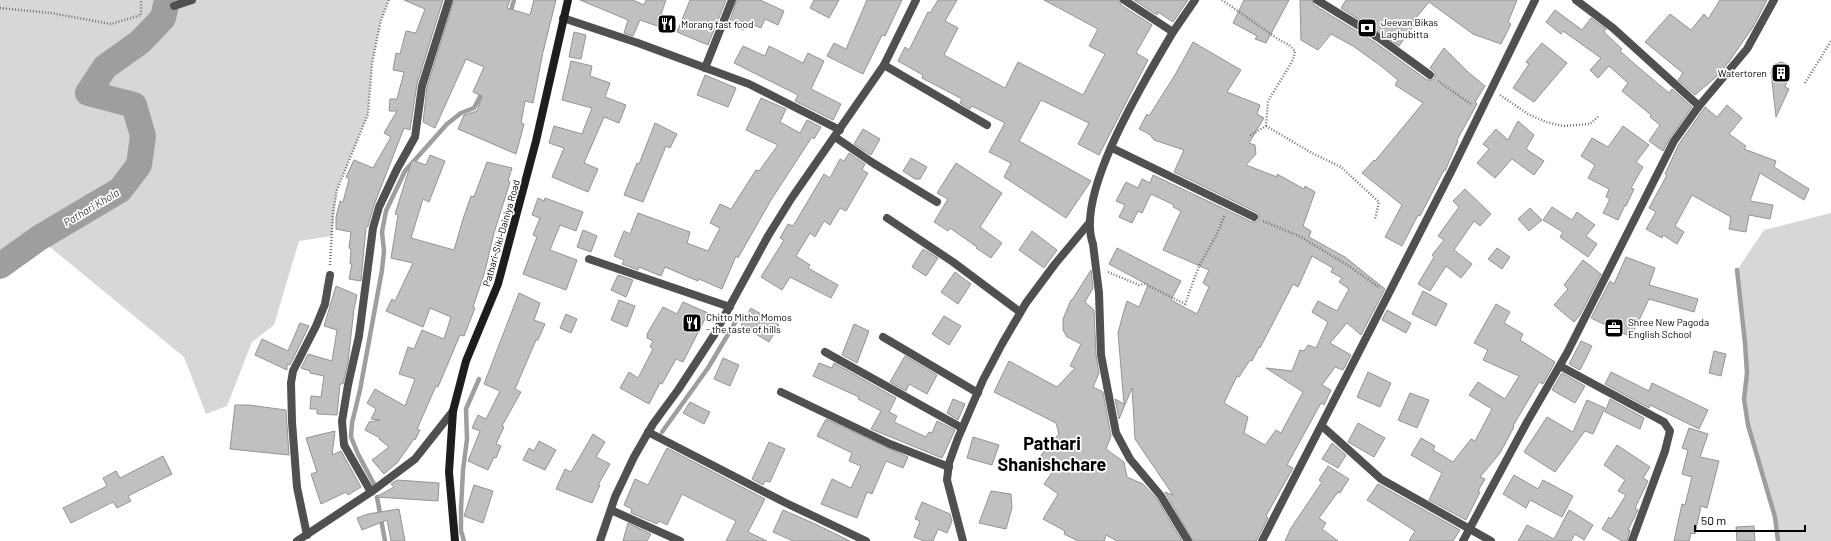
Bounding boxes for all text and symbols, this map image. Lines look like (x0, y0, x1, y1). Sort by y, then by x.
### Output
restaurant icon: Morang fast food (656, 13, 678, 35)
place label: Jeevan Bikas Laghubitta (1381, 16, 1438, 40)
bank icon: Jeevan Bikas Laghubitta (1356, 17, 1378, 39)
place label: Morang fast food (681, 18, 753, 30)
building icon: Watertoren (1770, 62, 1792, 84)
place label: Watertoren (1718, 67, 1767, 79)
street label: Pathari-Siki-Dainiya Road (480, 178, 522, 288)
water label: Pathari Khola (61, 185, 121, 229)
place label: Chitto Mitho Momos - the taste of hills (706, 311, 792, 335)
restaurant icon: Chitto Mitho Momos - the taste of hills (681, 312, 703, 334)
place label: Shree New Pagoda English School (1628, 316, 1709, 340)
office icon: Shree New Pagoda English School (1603, 317, 1625, 339)
district label: Pathari Shanishchare (998, 432, 1107, 475)
scale bar (1695, 507, 1805, 533)
text: 50 m (1701, 513, 1726, 527)

